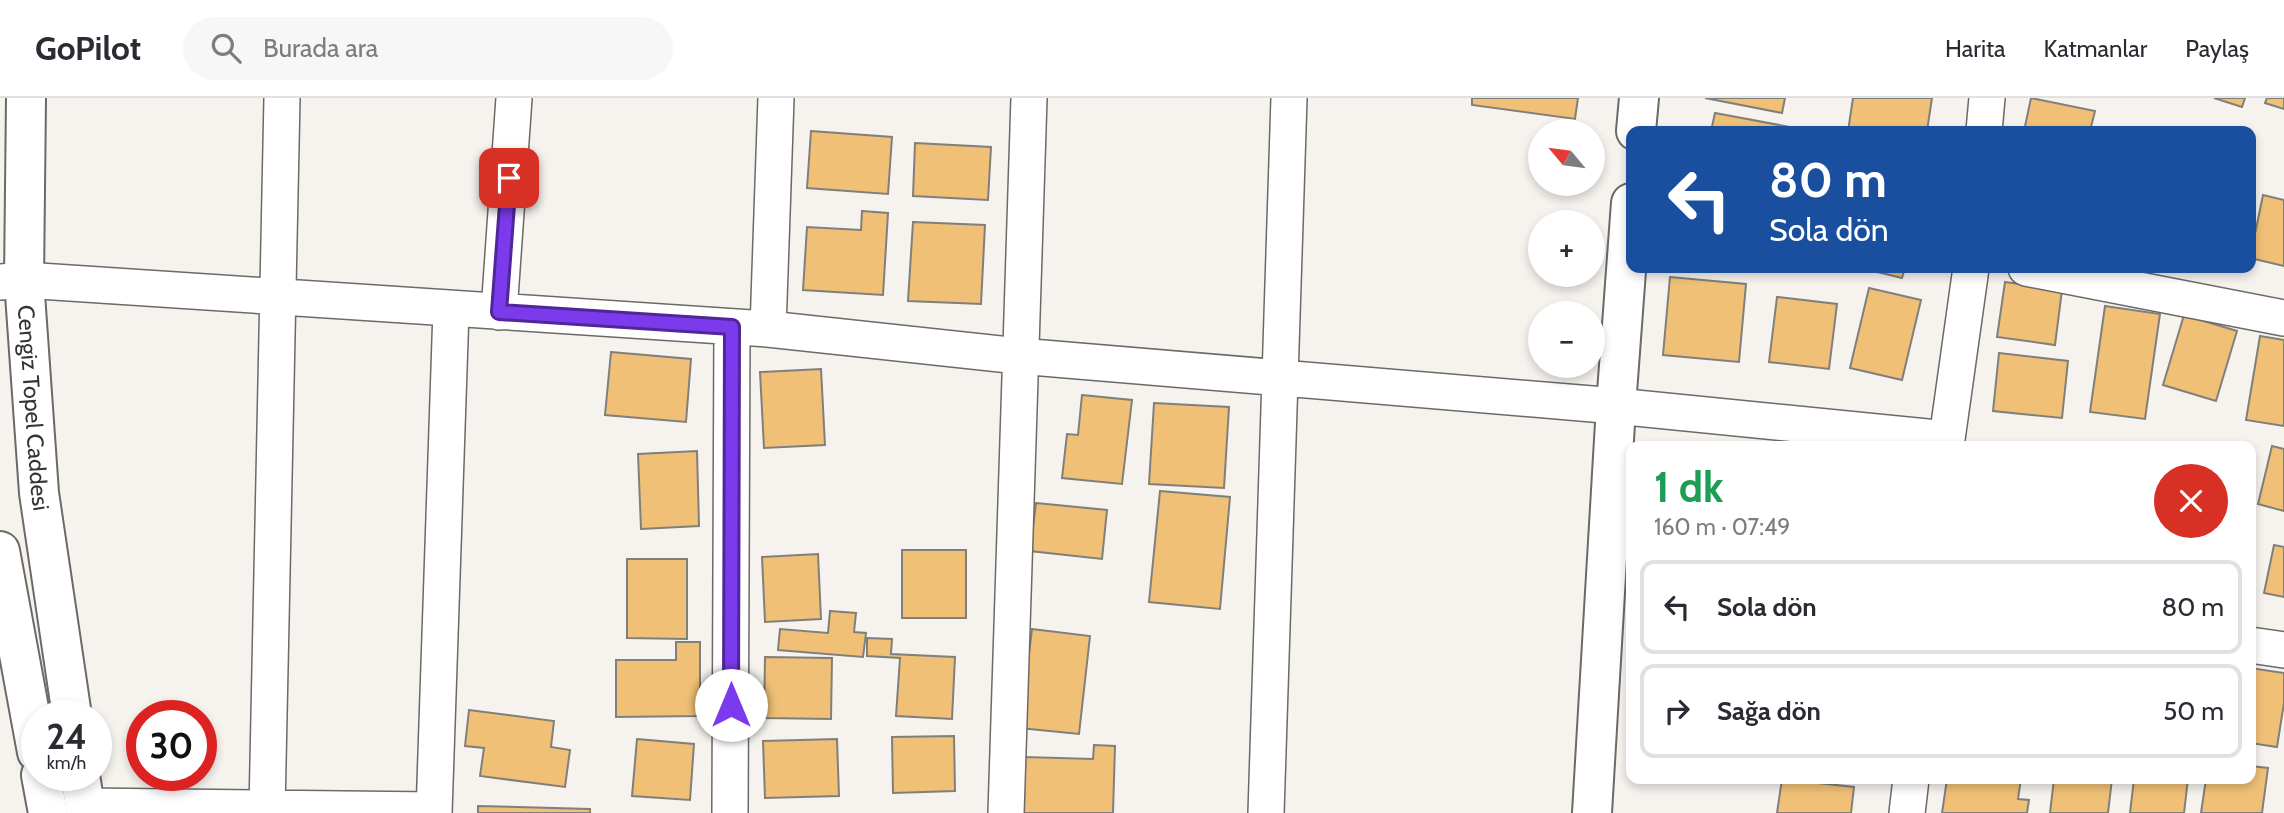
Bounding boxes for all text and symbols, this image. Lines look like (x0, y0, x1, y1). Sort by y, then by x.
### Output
search box (183, 17, 673, 80)
text: GoPilot (35, 28, 141, 68)
icon: search (207, 29, 245, 67)
text: Burada ara (263, 32, 378, 64)
text: Harita (1945, 34, 2006, 63)
text: Katmanlar (2044, 34, 2147, 63)
text: Paylaş (2185, 34, 2249, 63)
north arrow (1528, 119, 1605, 196)
map controls (1528, 119, 1605, 378)
pin (479, 148, 539, 208)
text: 80 m (1769, 150, 1887, 209)
icon: left (1654, 154, 1745, 245)
icon: arrive (490, 159, 528, 197)
button: + (1528, 210, 1605, 287)
text: Sola dön (1769, 210, 1889, 249)
button: − (1528, 301, 1605, 378)
street label: Cengiz Topel Caddesi (12, 304, 55, 512)
text: 1 dk (1654, 461, 1723, 513)
button: close (2154, 464, 2228, 538)
text: 160 m · 07:49 (1654, 513, 1790, 541)
icon: left (1658, 588, 1696, 626)
text: Sola dön (1717, 591, 1817, 623)
text: 80 m (2161, 591, 2224, 623)
position arrow (694, 668, 768, 742)
icon: right (1658, 692, 1696, 730)
text: Sağa dön (1717, 695, 1821, 727)
text: 50 m (2163, 695, 2224, 727)
speed limit sign: 30 (126, 700, 217, 791)
text: 24 (46, 715, 87, 758)
text: km/h (47, 752, 86, 774)

